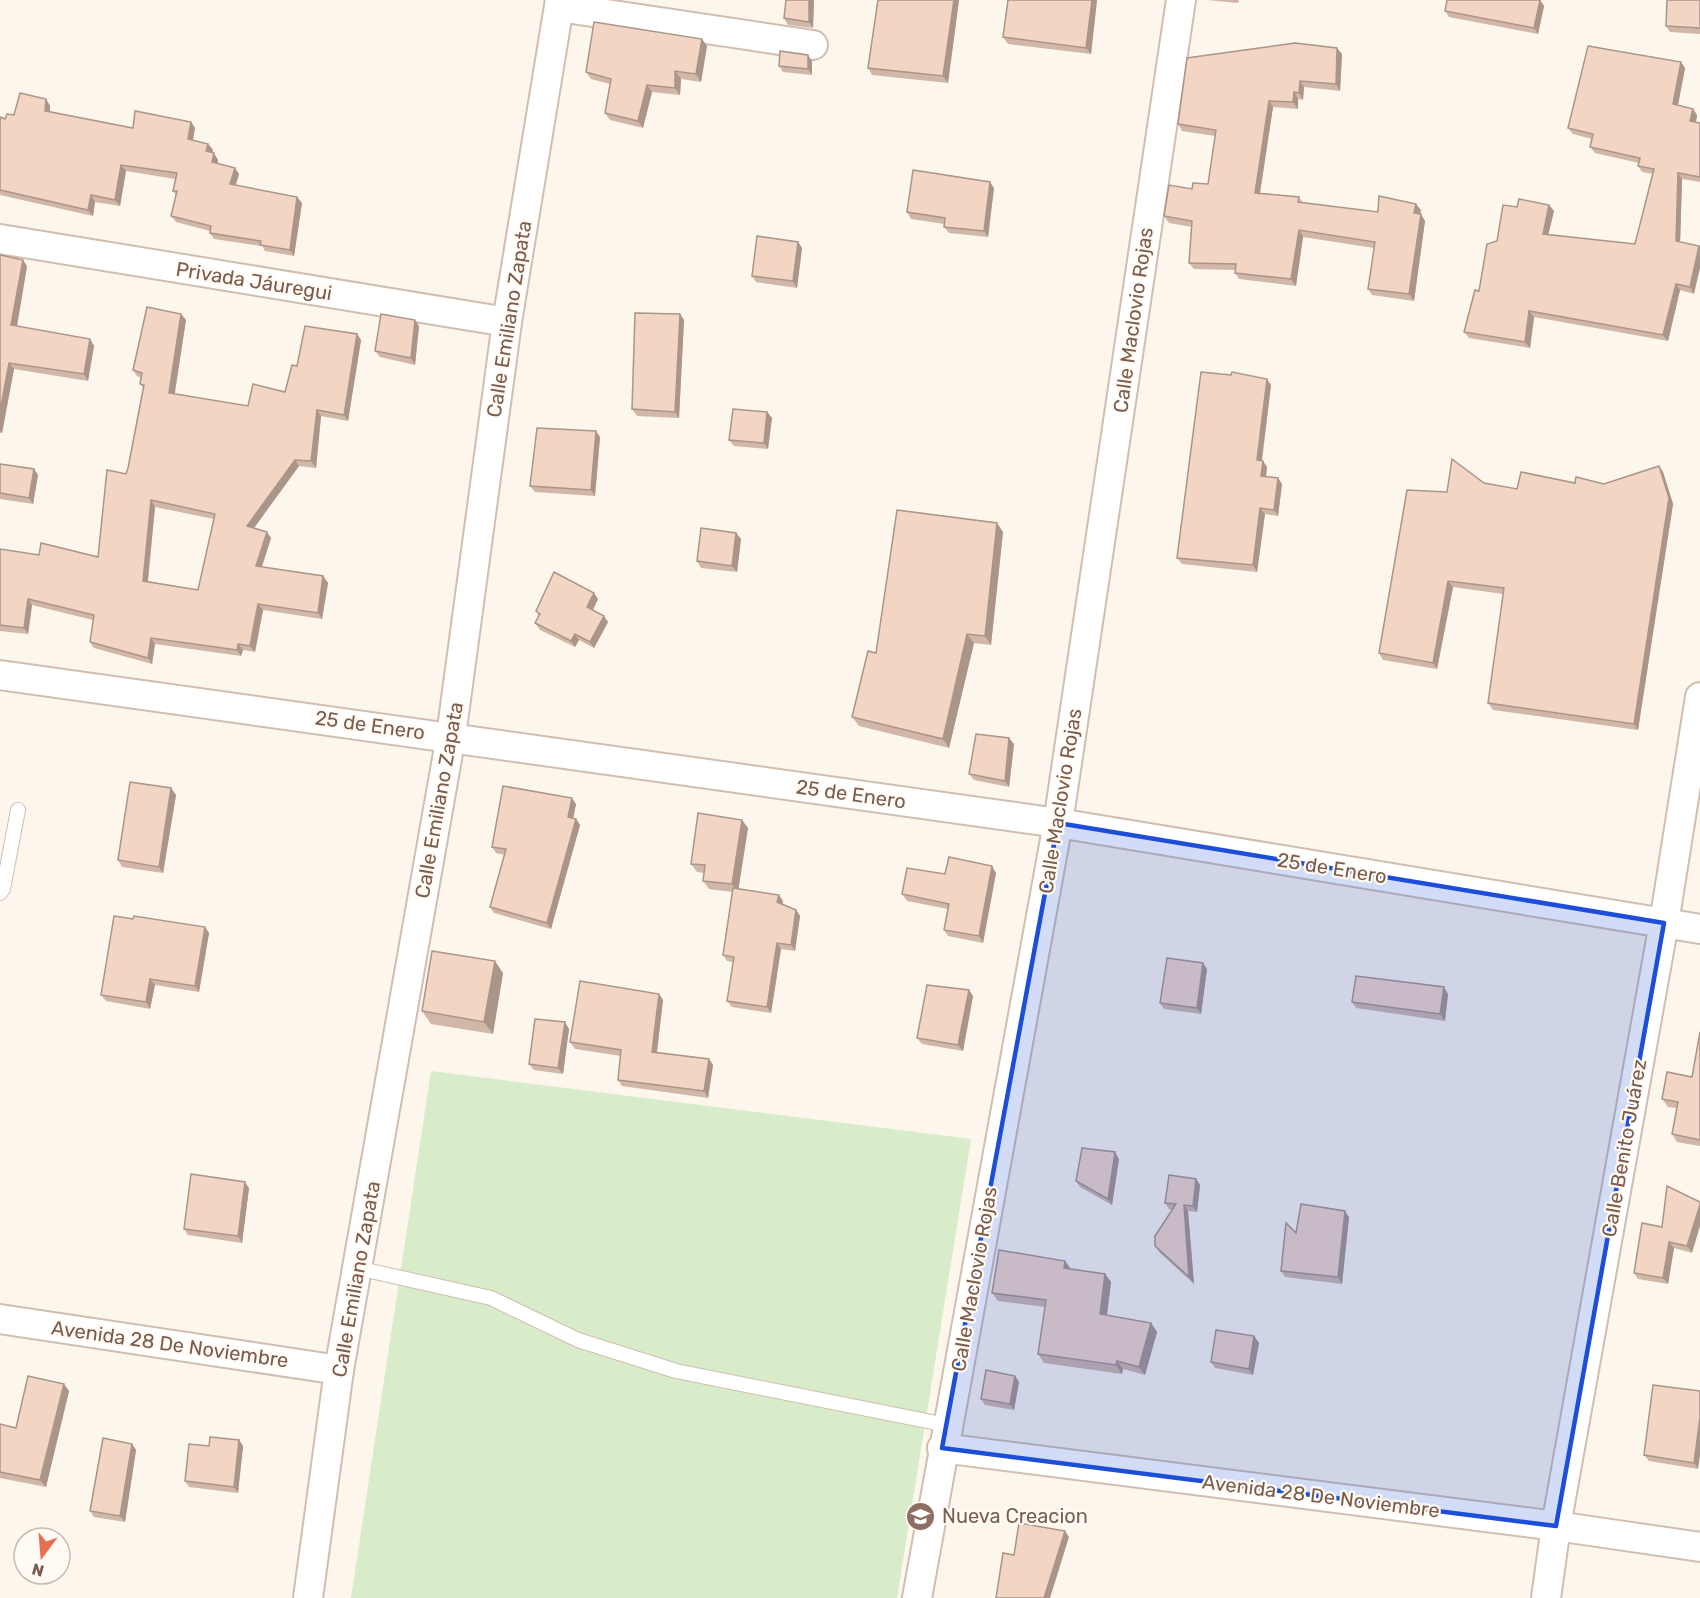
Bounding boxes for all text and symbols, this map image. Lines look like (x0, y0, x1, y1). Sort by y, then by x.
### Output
street label: Calle Emiliano Zapata (482, 219, 536, 419)
street label: Calle Maclovio Rojas (1108, 226, 1158, 414)
street label: Privada Jáuregui (174, 257, 334, 305)
street label: Calle Emiliano Zapata (410, 700, 468, 900)
street label: 25 de Enero (313, 705, 427, 745)
street label: Calle Maclovio Rojas (1034, 707, 1086, 895)
street label: 25 de Enero (794, 774, 908, 814)
street label: 25 de Enero (1275, 847, 1389, 889)
street label: Calle Benito Juárez (1597, 1057, 1651, 1239)
street label: Calle Emiliano Zapata (327, 1179, 385, 1379)
street label: Calle Maclovio Rojas (946, 1185, 1002, 1373)
street label: Avenida 28 De Noviembre (50, 1315, 290, 1373)
street label: Avenida 28 De Noviembre (1201, 1470, 1441, 1522)
school or university icon: Nueva Creacion (905, 1500, 937, 1532)
place label: Nueva Creacion (942, 1504, 1088, 1528)
north arrow (12, 1526, 72, 1586)
text: N (30, 1559, 46, 1581)

